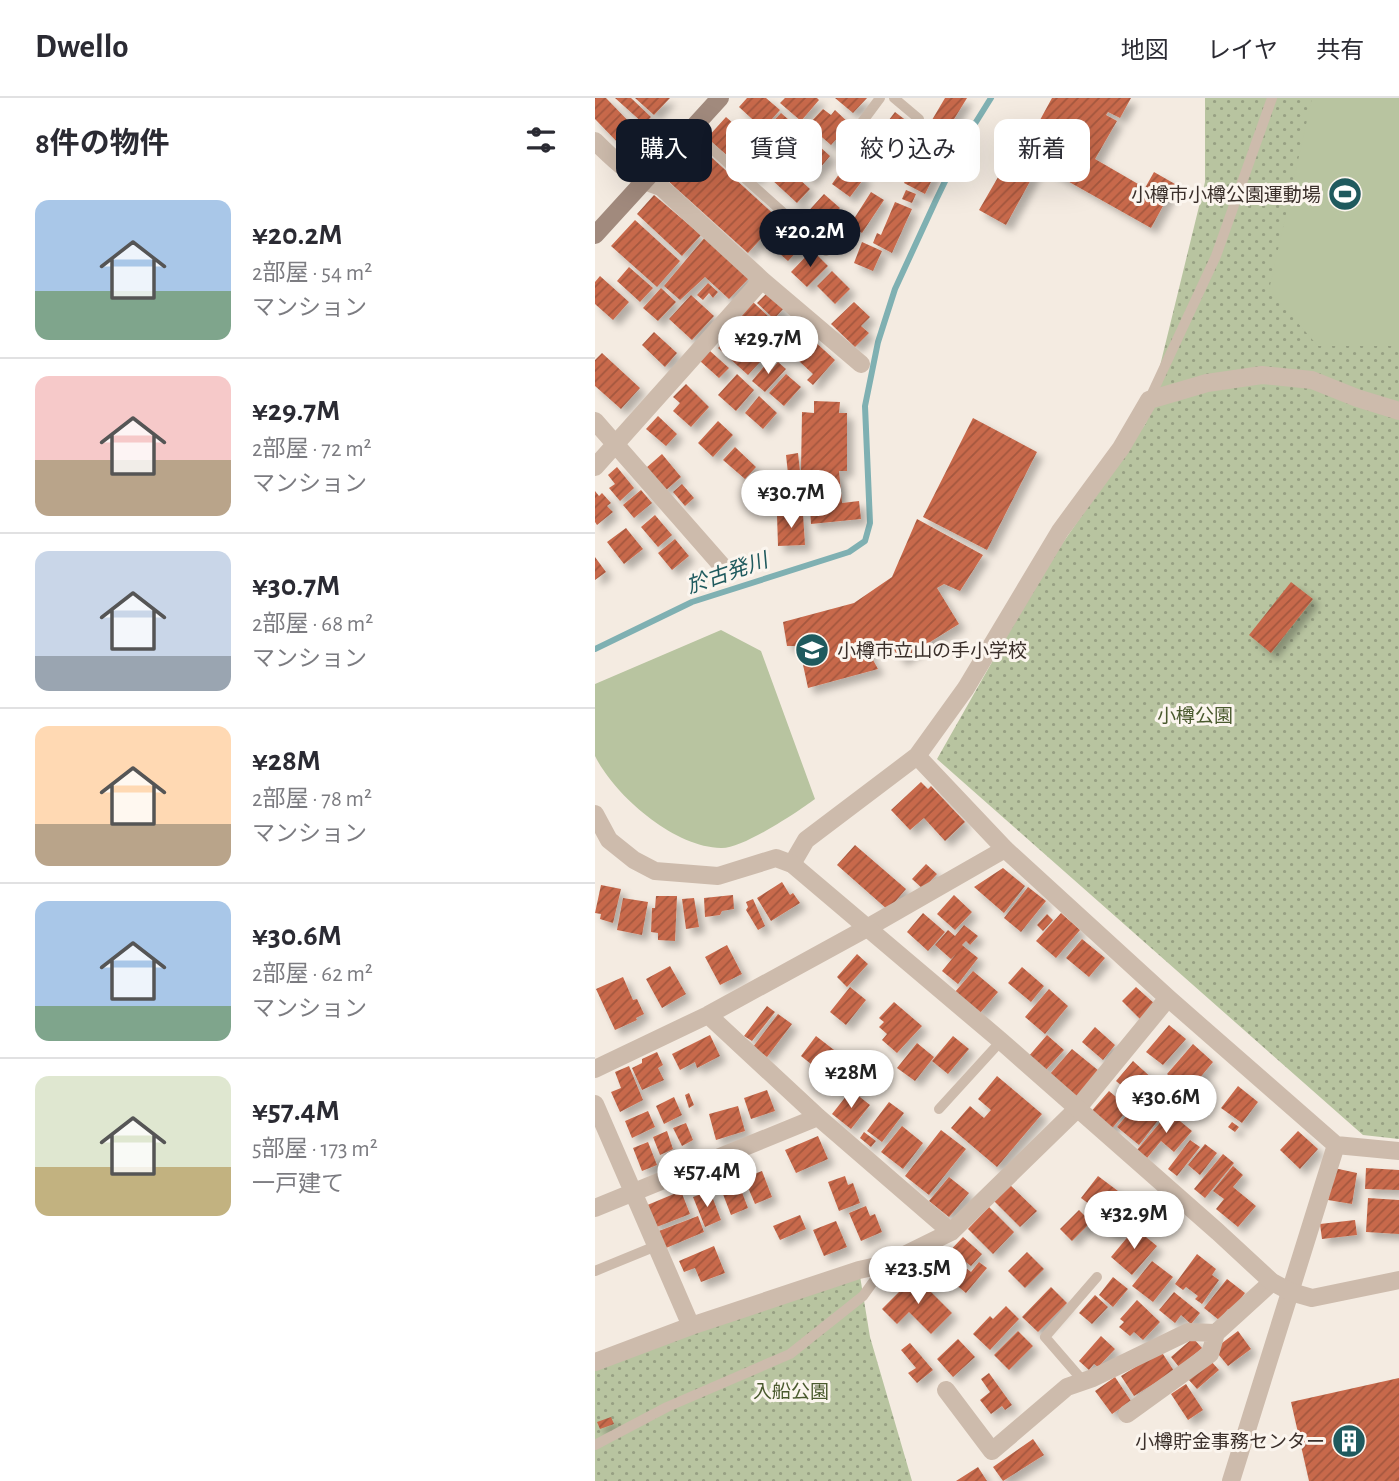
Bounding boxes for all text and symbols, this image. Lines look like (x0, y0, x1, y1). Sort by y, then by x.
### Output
text: Dwello (35, 31, 129, 64)
text: 地図 (1121, 39, 1169, 63)
text: レイヤ (1207, 39, 1278, 63)
text: 共有 (1316, 39, 1364, 63)
chip: 購入 (616, 119, 712, 182)
chip: 賃貸 (726, 119, 822, 182)
chip: 絞り込み (836, 119, 980, 182)
chip: 新着 (994, 119, 1090, 182)
icon: filters (522, 121, 560, 159)
text: 8件の物件 (35, 129, 170, 159)
sports icon: 小樽市小樽公園運動場 (1326, 175, 1364, 213)
place label: 小樽市小樽公園運動場 (1131, 184, 1321, 205)
pin: ¥20.2M (753, 209, 867, 269)
text: ¥20.2M (252, 220, 342, 250)
text: ¥20.2M (775, 220, 845, 243)
icon: home (91, 228, 175, 312)
text: 2部屋 · 54 m² (252, 262, 372, 285)
text: マンション (252, 297, 367, 320)
pin: ¥29.7M (711, 316, 825, 376)
text: ¥29.7M (734, 327, 802, 350)
text: ¥29.7M (252, 396, 340, 426)
icon: home (91, 404, 175, 488)
text: 2部屋 · 72 m² (252, 438, 372, 461)
pin: ¥30.7M (734, 470, 848, 530)
text: マンション (252, 473, 367, 496)
text: ¥30.7M (757, 481, 825, 504)
water label: 於古発川 (684, 548, 772, 597)
text: ¥30.7M (252, 571, 340, 601)
icon: home (91, 579, 175, 663)
text: 2部屋 · 68 m² (252, 613, 373, 636)
school or university icon: 小樽市立山の手小学校 (793, 631, 831, 669)
place label: 小樽市立山の手小学校 (837, 640, 1027, 661)
text: マンション (252, 648, 367, 671)
park label: 小樽公園 (1157, 706, 1233, 726)
text: ¥28M (252, 746, 321, 776)
icon: home (91, 754, 175, 838)
text: 2部屋 · 78 m² (252, 788, 372, 811)
text: マンション (252, 823, 367, 846)
text: ¥30.6M (252, 921, 342, 951)
icon: home (91, 929, 175, 1013)
text: 2部屋 · 62 m² (252, 963, 373, 986)
text: マンション (252, 998, 367, 1021)
pin: ¥28M (810, 1051, 892, 1110)
text: ¥28M (825, 1061, 877, 1084)
pin: ¥30.6M (1109, 1076, 1223, 1135)
text: ¥30.6M (1132, 1086, 1200, 1109)
text: ¥57.4M (252, 1096, 340, 1126)
icon: home (91, 1104, 175, 1188)
text: 5部屋 · 173 m² (252, 1138, 378, 1161)
pin: ¥57.4M (650, 1150, 764, 1209)
text: ¥57.4M (673, 1160, 741, 1183)
text: 一戸建て (252, 1173, 344, 1196)
pin: ¥32.9M (1077, 1192, 1191, 1251)
text: ¥32.9M (1100, 1202, 1168, 1225)
pin: ¥23.5M (861, 1246, 975, 1306)
text: ¥23.5M (885, 1257, 951, 1280)
park label: 入船公園 (753, 1382, 829, 1402)
building icon: 小樽貯金事務センター (1330, 1422, 1368, 1460)
place label: 小樽貯金事務センター (1135, 1431, 1325, 1452)

